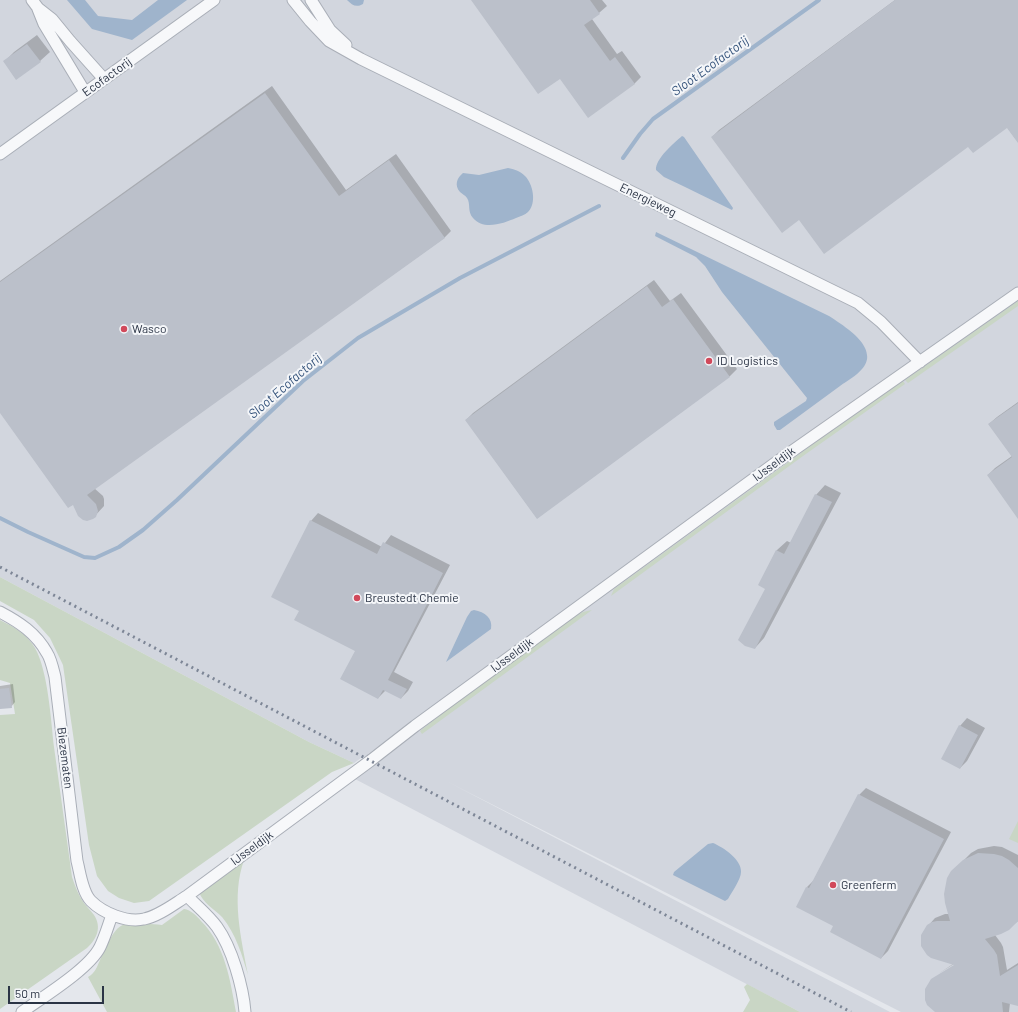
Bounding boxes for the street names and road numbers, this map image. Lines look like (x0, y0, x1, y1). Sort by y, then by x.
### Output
street label: Ecofactorij (80, 54, 134, 100)
street label: Energieweg (617, 180, 679, 220)
street label: IJsseldijk (750, 444, 798, 484)
street label: IJsseldijk (488, 635, 536, 675)
street label: Biezematen (54, 726, 76, 790)
street label: IJsseldijk (228, 828, 276, 868)

